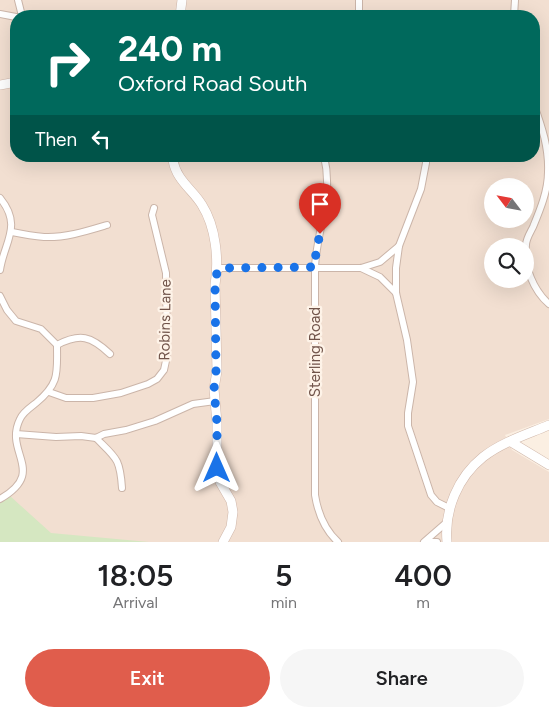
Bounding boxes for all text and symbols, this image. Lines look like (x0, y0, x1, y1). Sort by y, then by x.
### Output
text: 240 m (118, 28, 222, 70)
icon: right (35, 30, 100, 95)
text: Oxford Road South (118, 70, 307, 97)
icon: left (87, 125, 115, 153)
text: Then (35, 128, 77, 151)
north arrow (484, 178, 534, 228)
map controls (484, 178, 534, 288)
pin (299, 183, 341, 234)
icon: arrive (306, 190, 334, 218)
button: search (484, 238, 534, 288)
street label: Robins Lane (155, 279, 175, 361)
street label: Sterling Road (306, 307, 324, 397)
position arrow (190, 441, 242, 493)
text: 18:05 (97, 557, 173, 594)
text: 5 (275, 557, 292, 594)
text: 400 (394, 557, 452, 594)
text: Arrival (113, 593, 158, 612)
text: min (271, 593, 297, 612)
text: m (416, 593, 430, 612)
button: Exit (25, 649, 270, 707)
button: Share (280, 649, 524, 707)

